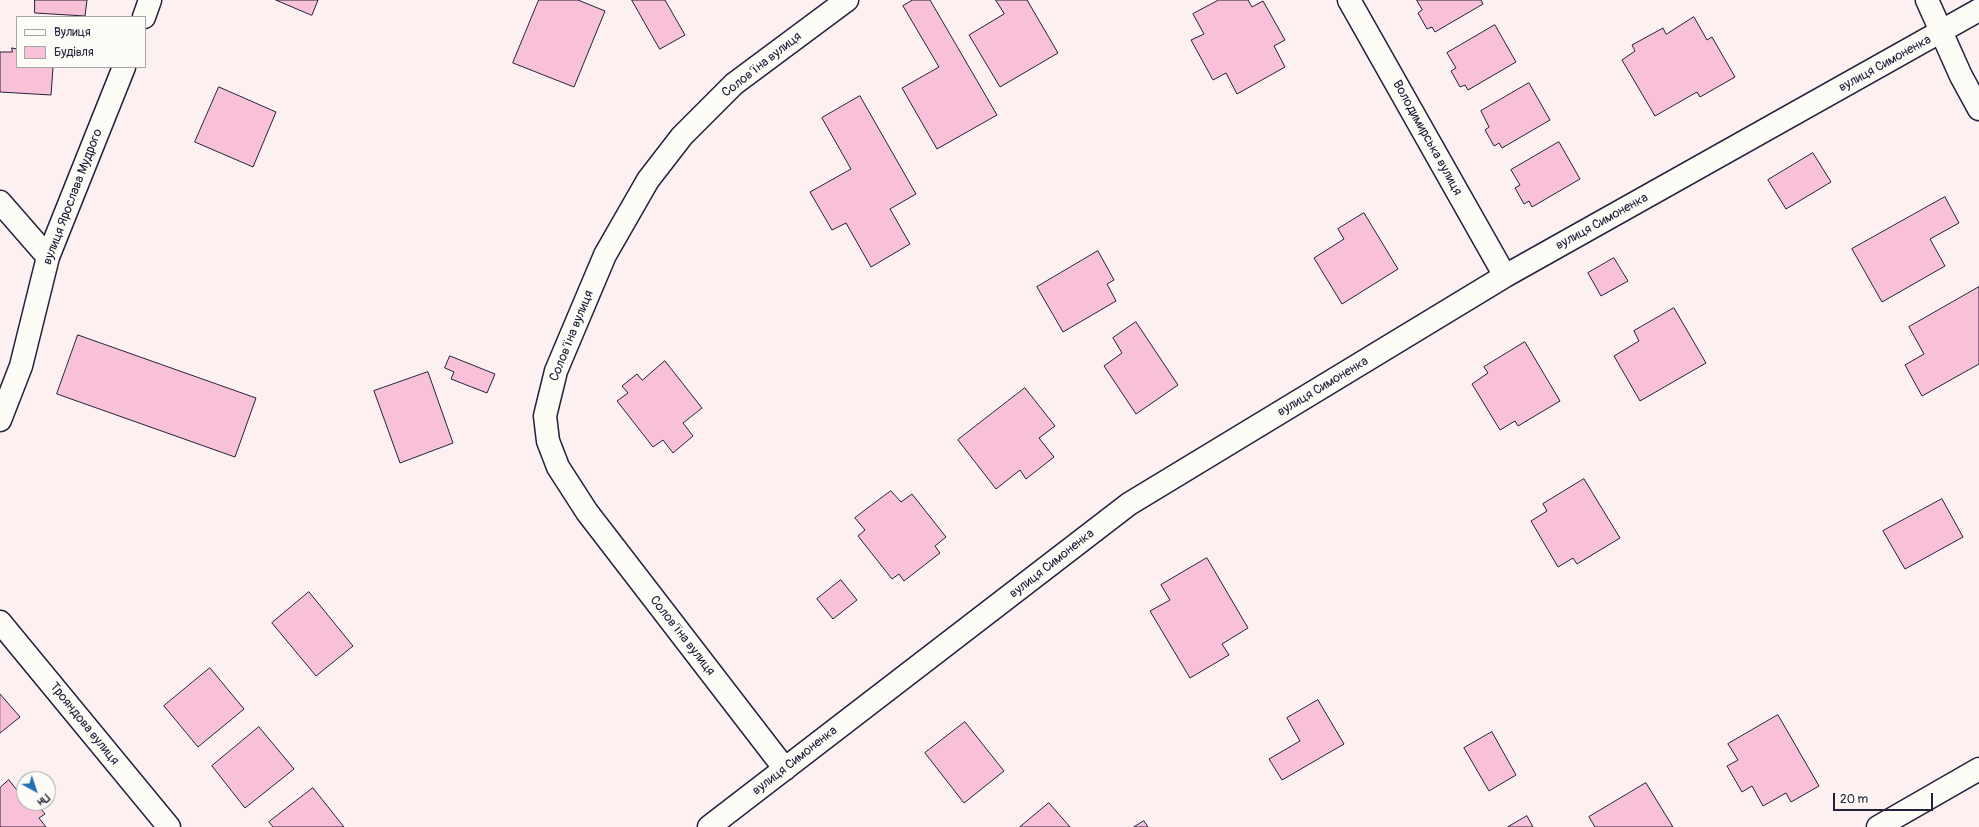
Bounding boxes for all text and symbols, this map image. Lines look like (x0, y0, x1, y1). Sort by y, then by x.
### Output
legend (16, 16, 146, 68)
text: Вулиця (54, 25, 91, 40)
street label: Соловʼїна вулиця (719, 29, 805, 101)
street label: вулиця Симоненка (1836, 32, 1934, 96)
text: Будівля (54, 45, 94, 60)
street label: Володимирська вулиця (1389, 78, 1465, 198)
street label: вулиця Ярослава Мудрого (40, 127, 106, 267)
street label: вулиця Симоненка (1553, 190, 1651, 254)
street label: Соловʼїна вулиця (547, 288, 597, 384)
street label: вулиця Симоненка (1275, 354, 1371, 420)
street label: вулиця Симоненка (1007, 526, 1097, 602)
street label: Соловʼїна вулиця (646, 593, 718, 679)
street label: Трояндова вулиця (46, 680, 122, 768)
street label: вулиця Симоненка (750, 723, 840, 799)
north arrow (16, 771, 56, 811)
scale bar (1835, 785, 1935, 811)
text: Пн (35, 791, 52, 809)
text: 20 m (1840, 792, 1868, 807)

